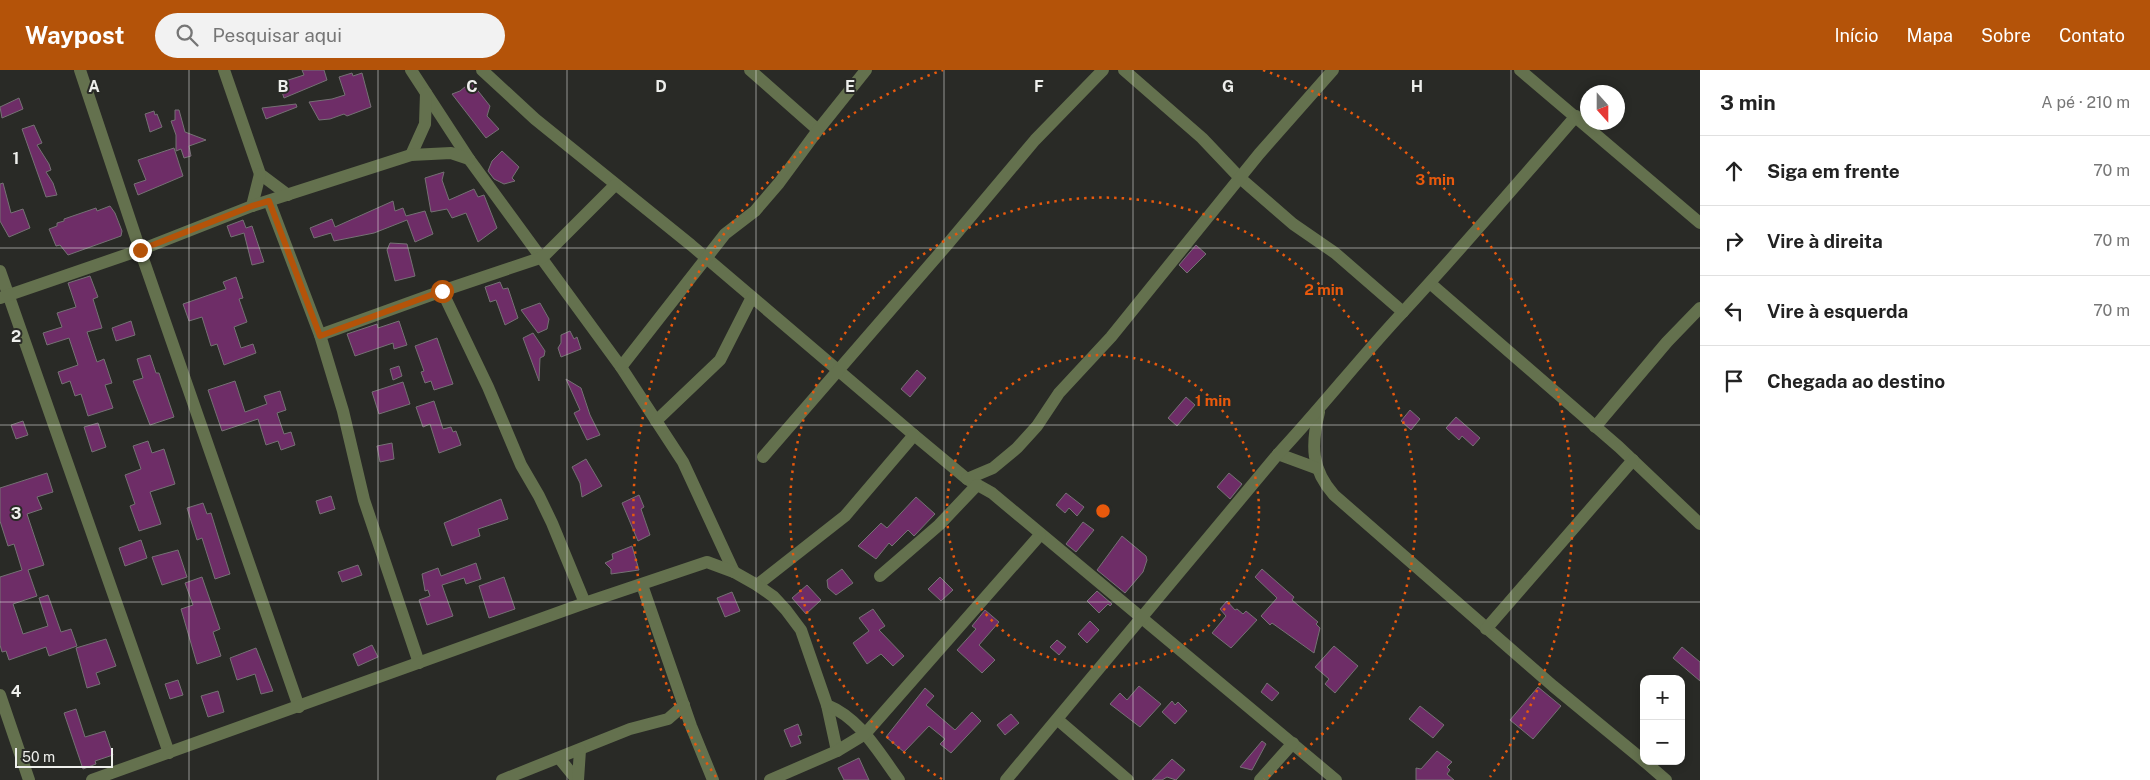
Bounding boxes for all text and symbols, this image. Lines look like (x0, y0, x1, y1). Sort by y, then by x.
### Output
search box (155, 13, 505, 58)
text: Waypost (25, 21, 125, 49)
icon: search (173, 21, 201, 49)
text: Pesquisar aqui (213, 24, 342, 46)
text: Início (1834, 25, 1879, 46)
text: Mapa (1907, 25, 1953, 46)
text: Sobre (1981, 25, 2031, 46)
text: Contato (2059, 25, 2125, 46)
text: A (88, 77, 100, 96)
text: B (278, 77, 289, 96)
text: C (466, 77, 478, 96)
text: D (655, 77, 667, 96)
text: E (845, 77, 855, 96)
text: F (1034, 77, 1044, 96)
text: G (1222, 77, 1234, 96)
text: H (1411, 77, 1423, 96)
north arrow (1580, 85, 1625, 130)
text: 3 min (1720, 90, 1776, 115)
text: A pé · 210 m (2041, 93, 2130, 112)
text: 1 (13, 149, 19, 168)
icon: ahead (1720, 157, 1748, 185)
text: Siga em frente (1767, 160, 1900, 182)
text: 70 m (2093, 161, 2130, 180)
text: 3 min (1415, 171, 1455, 188)
icon: right (1720, 227, 1748, 255)
text: Vire à direita (1767, 230, 1883, 252)
text: 70 m (2093, 231, 2130, 250)
route end (129, 239, 152, 262)
route start (431, 280, 454, 303)
text: 2 min (1304, 281, 1344, 298)
icon: left (1720, 297, 1748, 325)
text: Vire à esquerda (1767, 300, 1908, 322)
text: 70 m (2093, 301, 2130, 320)
text: 2 (11, 327, 21, 346)
icon: arrive (1720, 367, 1748, 395)
text: Chegada ao destino (1767, 370, 1945, 392)
text: 1 min (1195, 392, 1231, 409)
centre of rings (1094, 502, 1112, 520)
text: 3 (11, 504, 21, 523)
map controls (1640, 675, 1685, 765)
button: + (1640, 675, 1685, 720)
text: 4 (11, 682, 22, 701)
button: − (1640, 720, 1685, 765)
scale bar (15, 745, 112, 768)
text: 50 m (22, 749, 55, 765)

